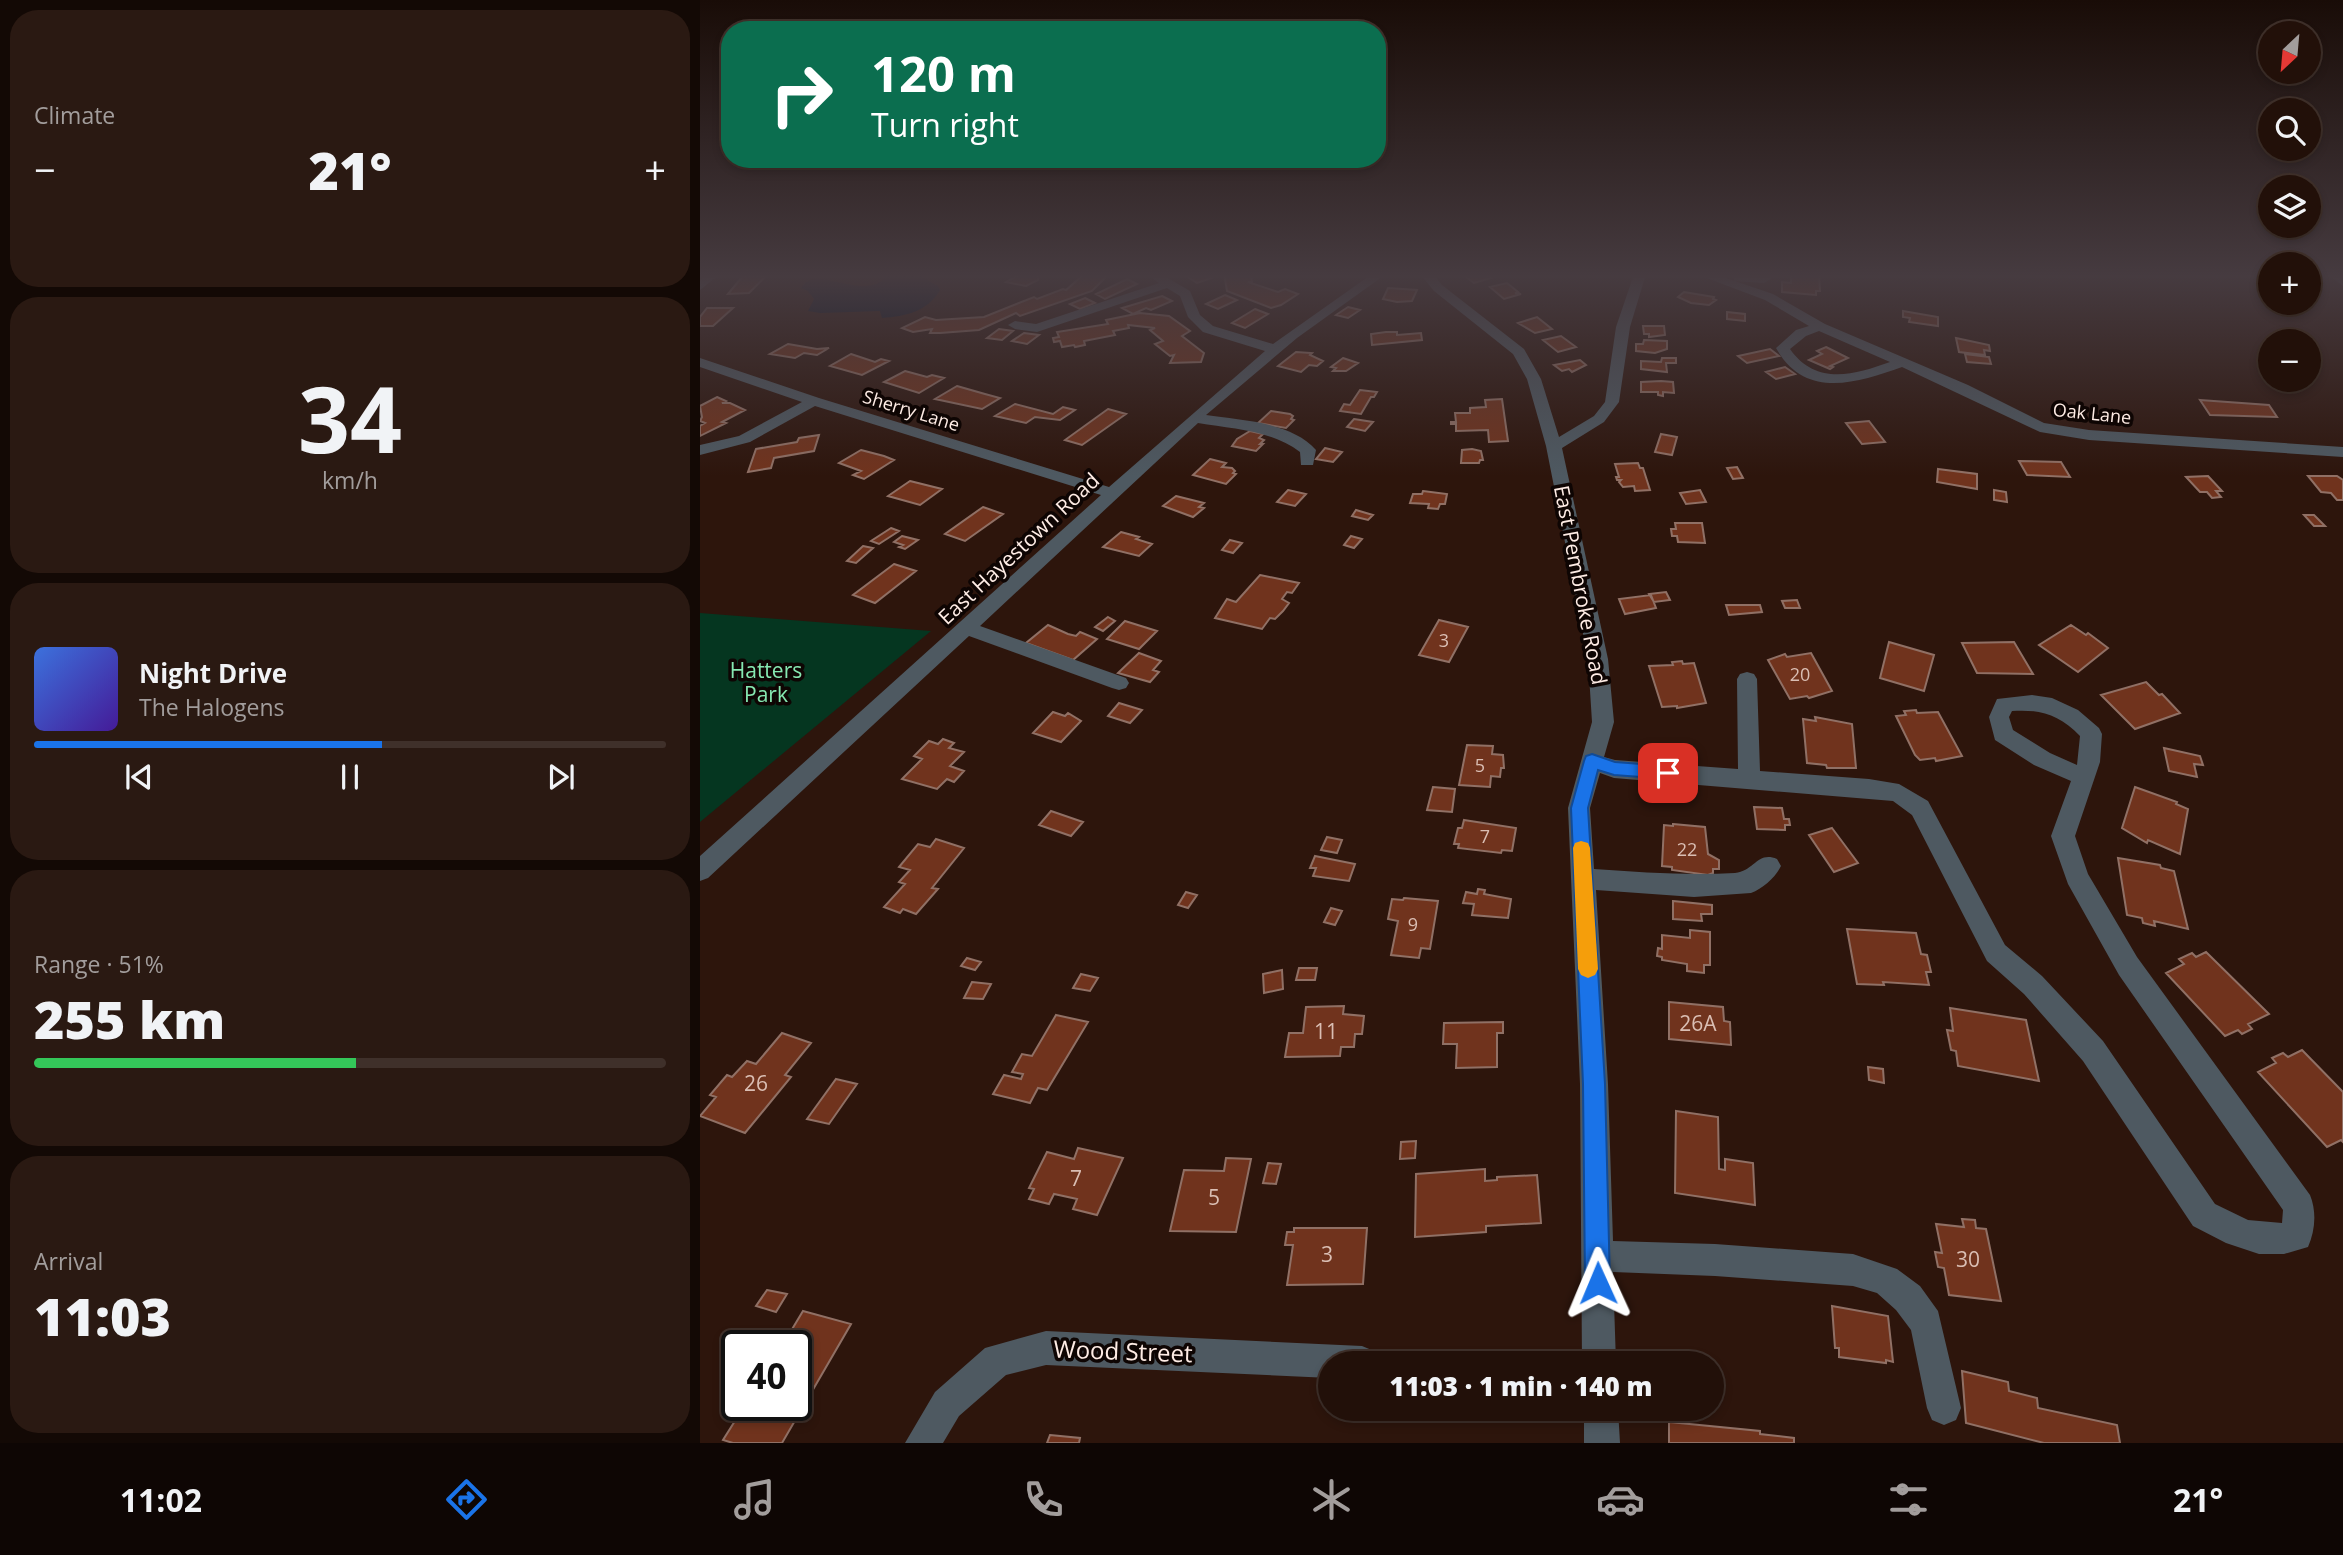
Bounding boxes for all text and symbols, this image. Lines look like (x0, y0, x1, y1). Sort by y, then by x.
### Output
north arrow (2258, 21, 2320, 84)
map controls (2258, 21, 2321, 392)
text: 120 m (871, 40, 1016, 106)
icon: right (756, 49, 847, 140)
button: search (2258, 98, 2321, 161)
text: Climate (34, 99, 115, 131)
text: Turn right (871, 103, 1019, 146)
text: 21° (309, 134, 391, 205)
text: − (34, 143, 56, 195)
text: + (644, 143, 666, 195)
button: layers (2258, 175, 2321, 238)
button: + (2258, 252, 2321, 315)
button: − (2258, 329, 2321, 392)
text: 34 (298, 356, 402, 480)
street label: Sherry Lane (860, 384, 963, 436)
street label: Oak Lane (2052, 397, 2132, 429)
text: km/h (322, 464, 378, 496)
street label: East Hayestown Road (932, 466, 1105, 630)
street label: East Pembroke Road (1548, 483, 1614, 687)
house number: 3 (1439, 628, 1449, 652)
text: Night Drive (139, 655, 287, 691)
park label: Hatters Park (730, 656, 802, 708)
house number: 20 (1790, 662, 1810, 686)
text: The Halogens (139, 691, 285, 723)
pin (1638, 743, 1698, 803)
house number: 5 (1475, 753, 1485, 777)
icon: arrive (1649, 754, 1687, 792)
icon: previous (120, 758, 158, 796)
icon: pause (331, 758, 369, 796)
icon: next (542, 758, 580, 796)
house number: 7 (1480, 824, 1490, 848)
house number: 22 (1677, 837, 1697, 861)
house number: 9 (1408, 912, 1418, 936)
text: Range · 51% (34, 948, 164, 980)
text: 255 km (34, 983, 225, 1054)
house number: 26A (1679, 1009, 1717, 1037)
house number: 11 (1314, 1017, 1338, 1045)
house number: 26 (744, 1069, 768, 1097)
house number: 7 (1070, 1164, 1082, 1192)
house number: 5 (1208, 1183, 1220, 1211)
house number: 3 (1321, 1240, 1333, 1268)
text: Arrival (34, 1245, 103, 1277)
house number: 30 (1956, 1245, 1980, 1273)
position arrow (1561, 1246, 1635, 1320)
text: 11:03 (34, 1280, 171, 1351)
speed limit sign: 40 (721, 1330, 812, 1421)
street label: Wood Street (1053, 1332, 1193, 1369)
text: 11:03 · 1 min · 140 m (1390, 1368, 1652, 1404)
icon: directions (442, 1475, 491, 1524)
icon: music (730, 1475, 779, 1524)
icon: phone (1019, 1475, 1068, 1524)
icon: climate (1307, 1475, 1356, 1524)
icon: car (1596, 1475, 1645, 1524)
icon: filters (1884, 1475, 1933, 1524)
text: 11:02 (120, 1478, 202, 1521)
text: 21° (2173, 1478, 2223, 1521)

